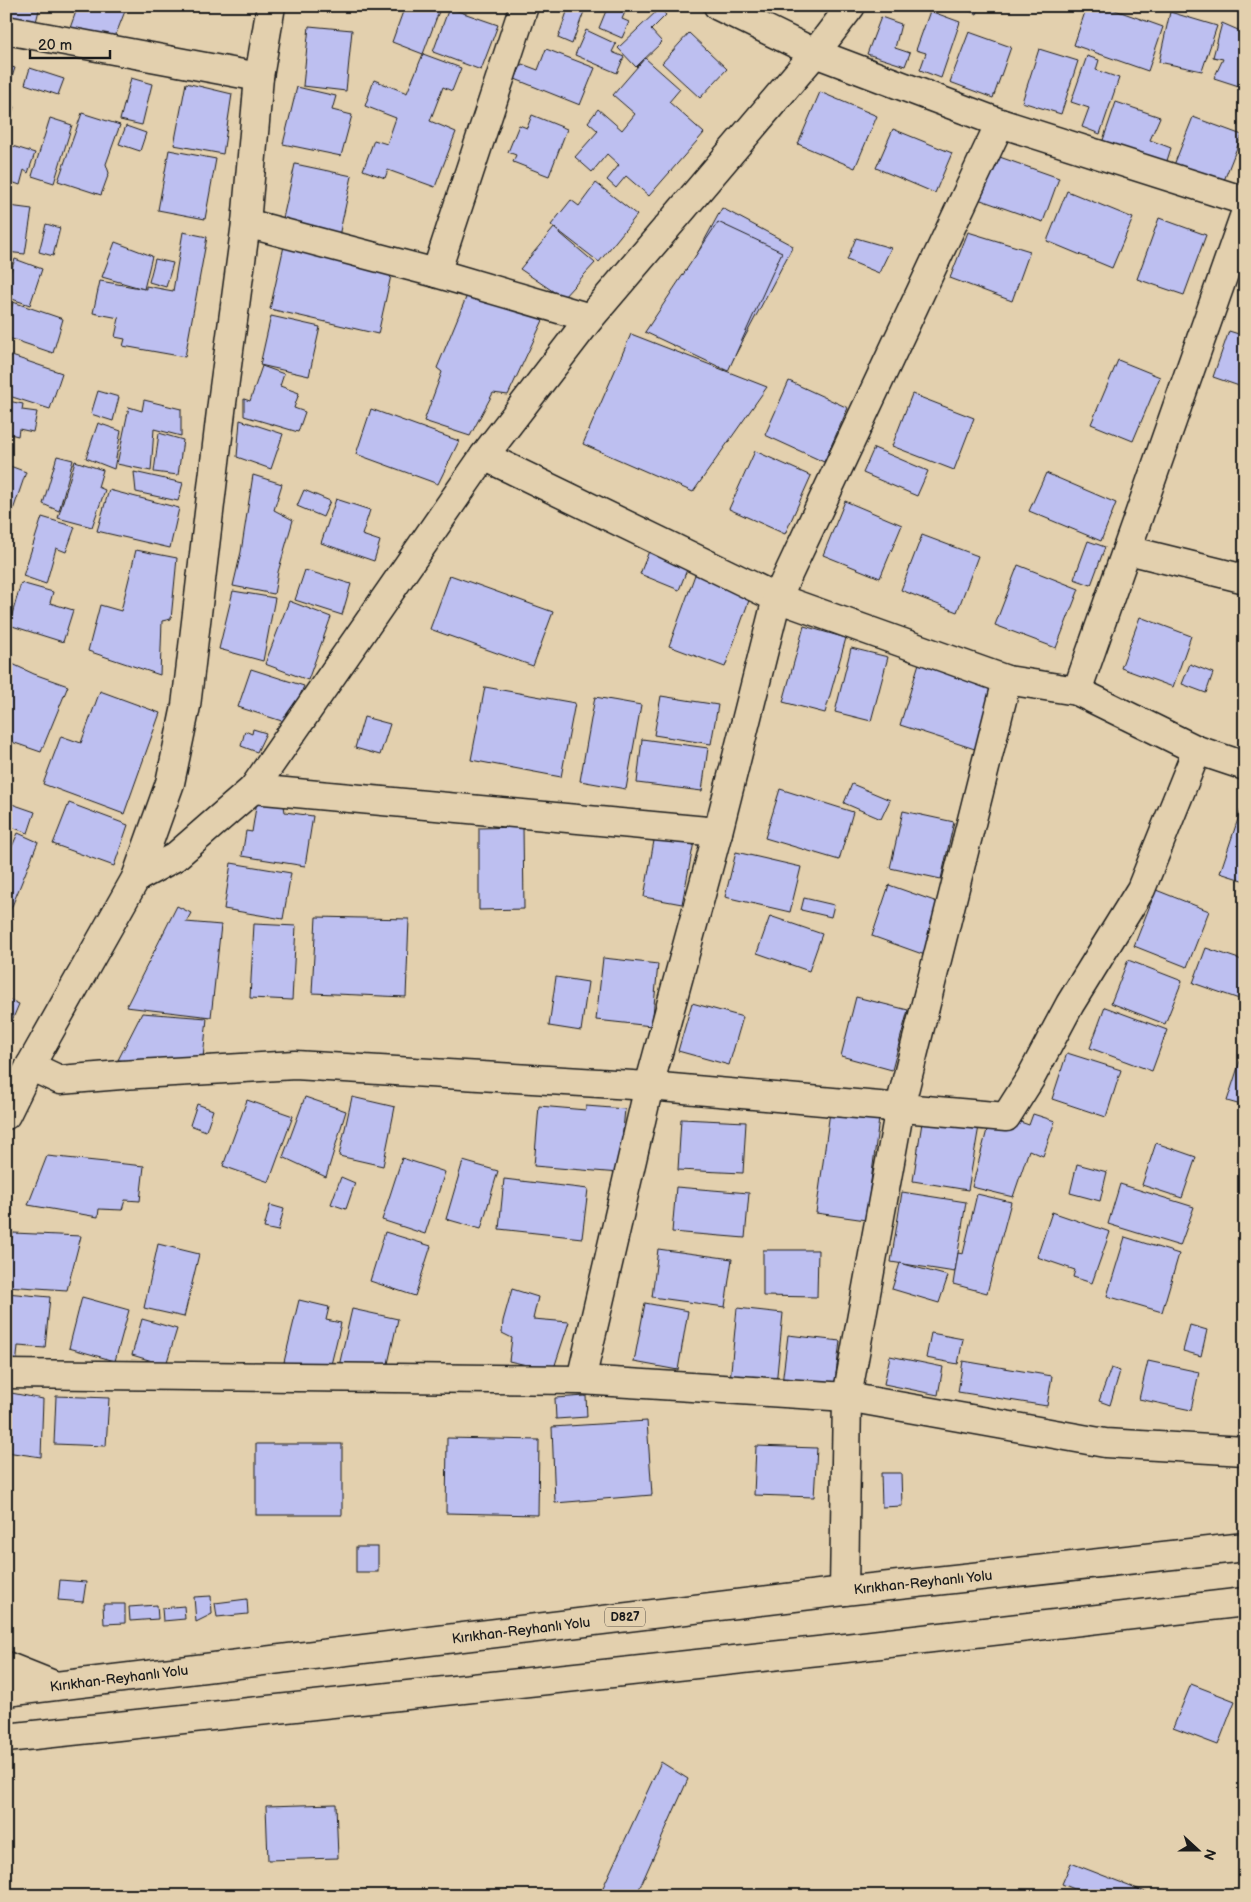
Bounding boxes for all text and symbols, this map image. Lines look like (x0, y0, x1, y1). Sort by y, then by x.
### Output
scale bar (30, 28, 110, 60)
text: 20 m (38, 36, 72, 55)
street label: Kırıkhan-Reyhanlı Yolu (853, 1567, 993, 1598)
road number: D827 (605, 1608, 645, 1626)
street label: Kırıkhan-Reyhanlı Yolu (451, 1614, 591, 1647)
street label: Kırıkhan-Reyhanlı Yolu (49, 1662, 189, 1695)
north arrow (1174, 1824, 1224, 1874)
text: N (1200, 1847, 1219, 1862)

